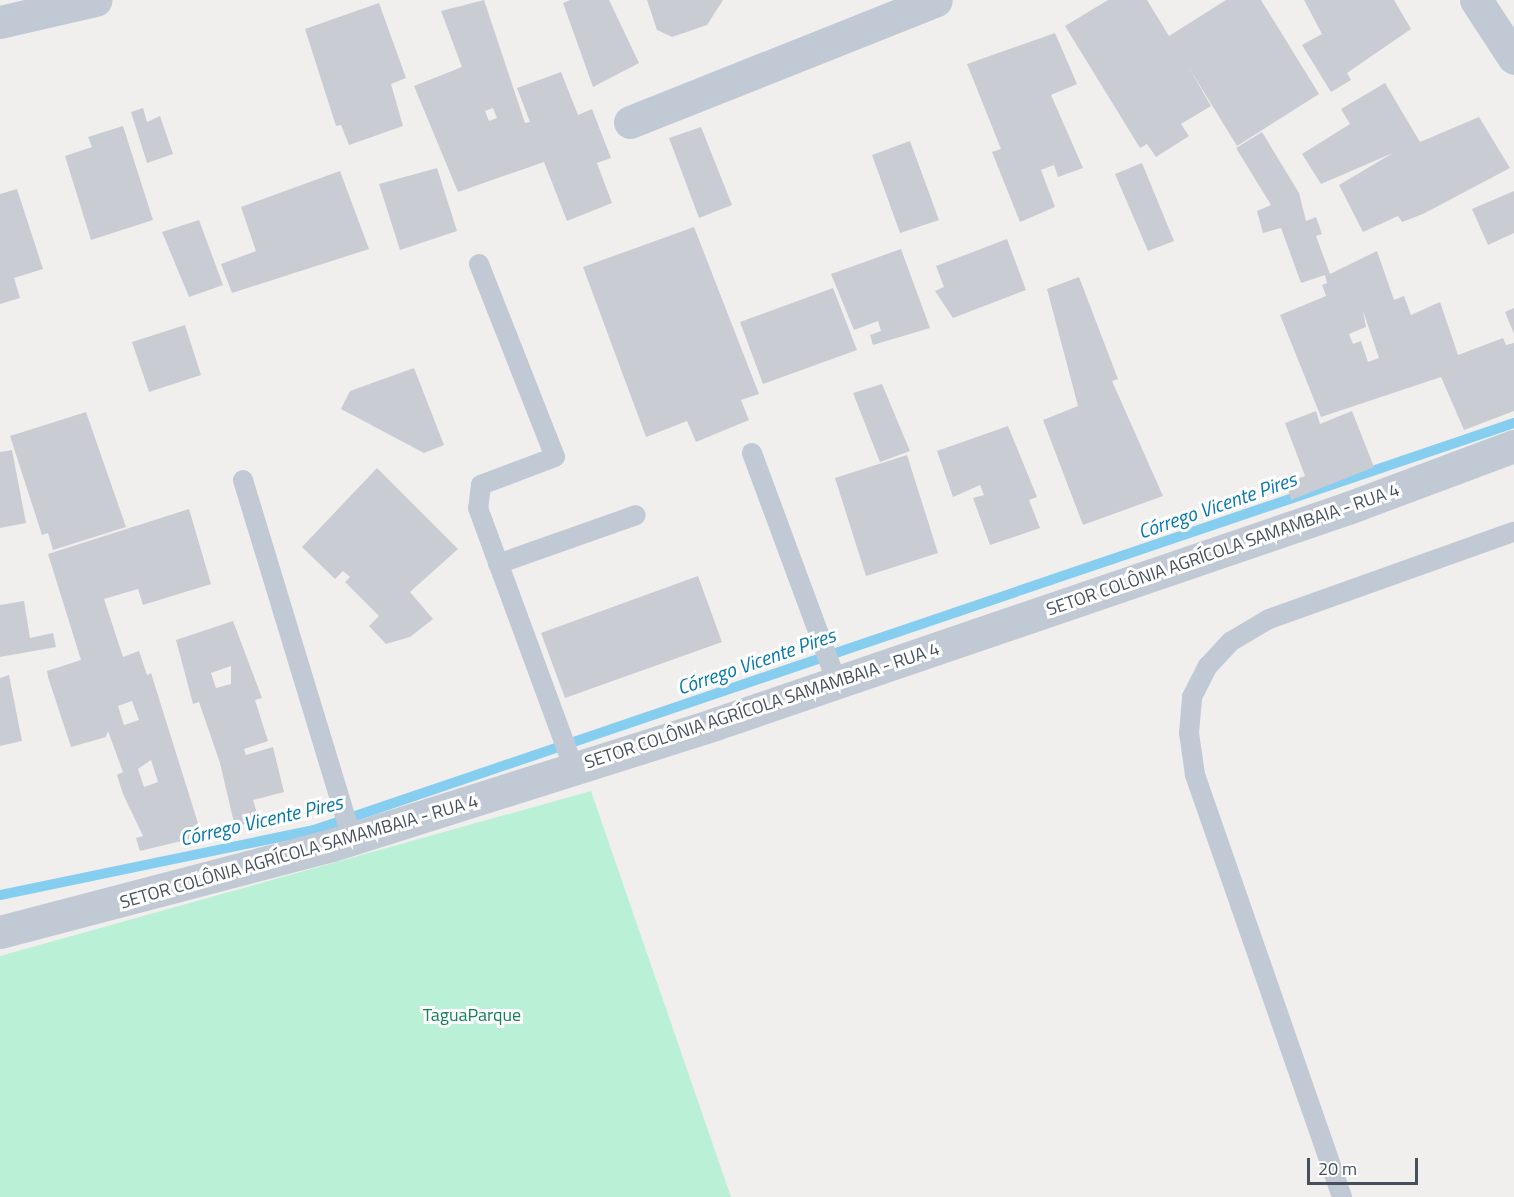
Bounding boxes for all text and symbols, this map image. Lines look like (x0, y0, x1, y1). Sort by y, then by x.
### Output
water label: Córrego Vicente Pires (1135, 467, 1299, 543)
street label: SETOR COLÔNIA AGRÍCOLA SAMAMBAIA - RUA 4 (1044, 479, 1402, 621)
water label: Córrego Vicente Pires (674, 623, 838, 699)
street label: SETOR COLÔNIA AGRÍCOLA SAMAMBAIA - RUA 4 (582, 638, 942, 774)
street label: SETOR COLÔNIA AGRÍCOLA SAMAMBAIA - RUA 4 (117, 790, 481, 914)
water label: Córrego Vicente Pires (177, 790, 345, 850)
park label: TaguaParque (423, 1004, 521, 1026)
scale bar (1310, 1146, 1421, 1184)
text: 20 m (1318, 1155, 1357, 1182)

